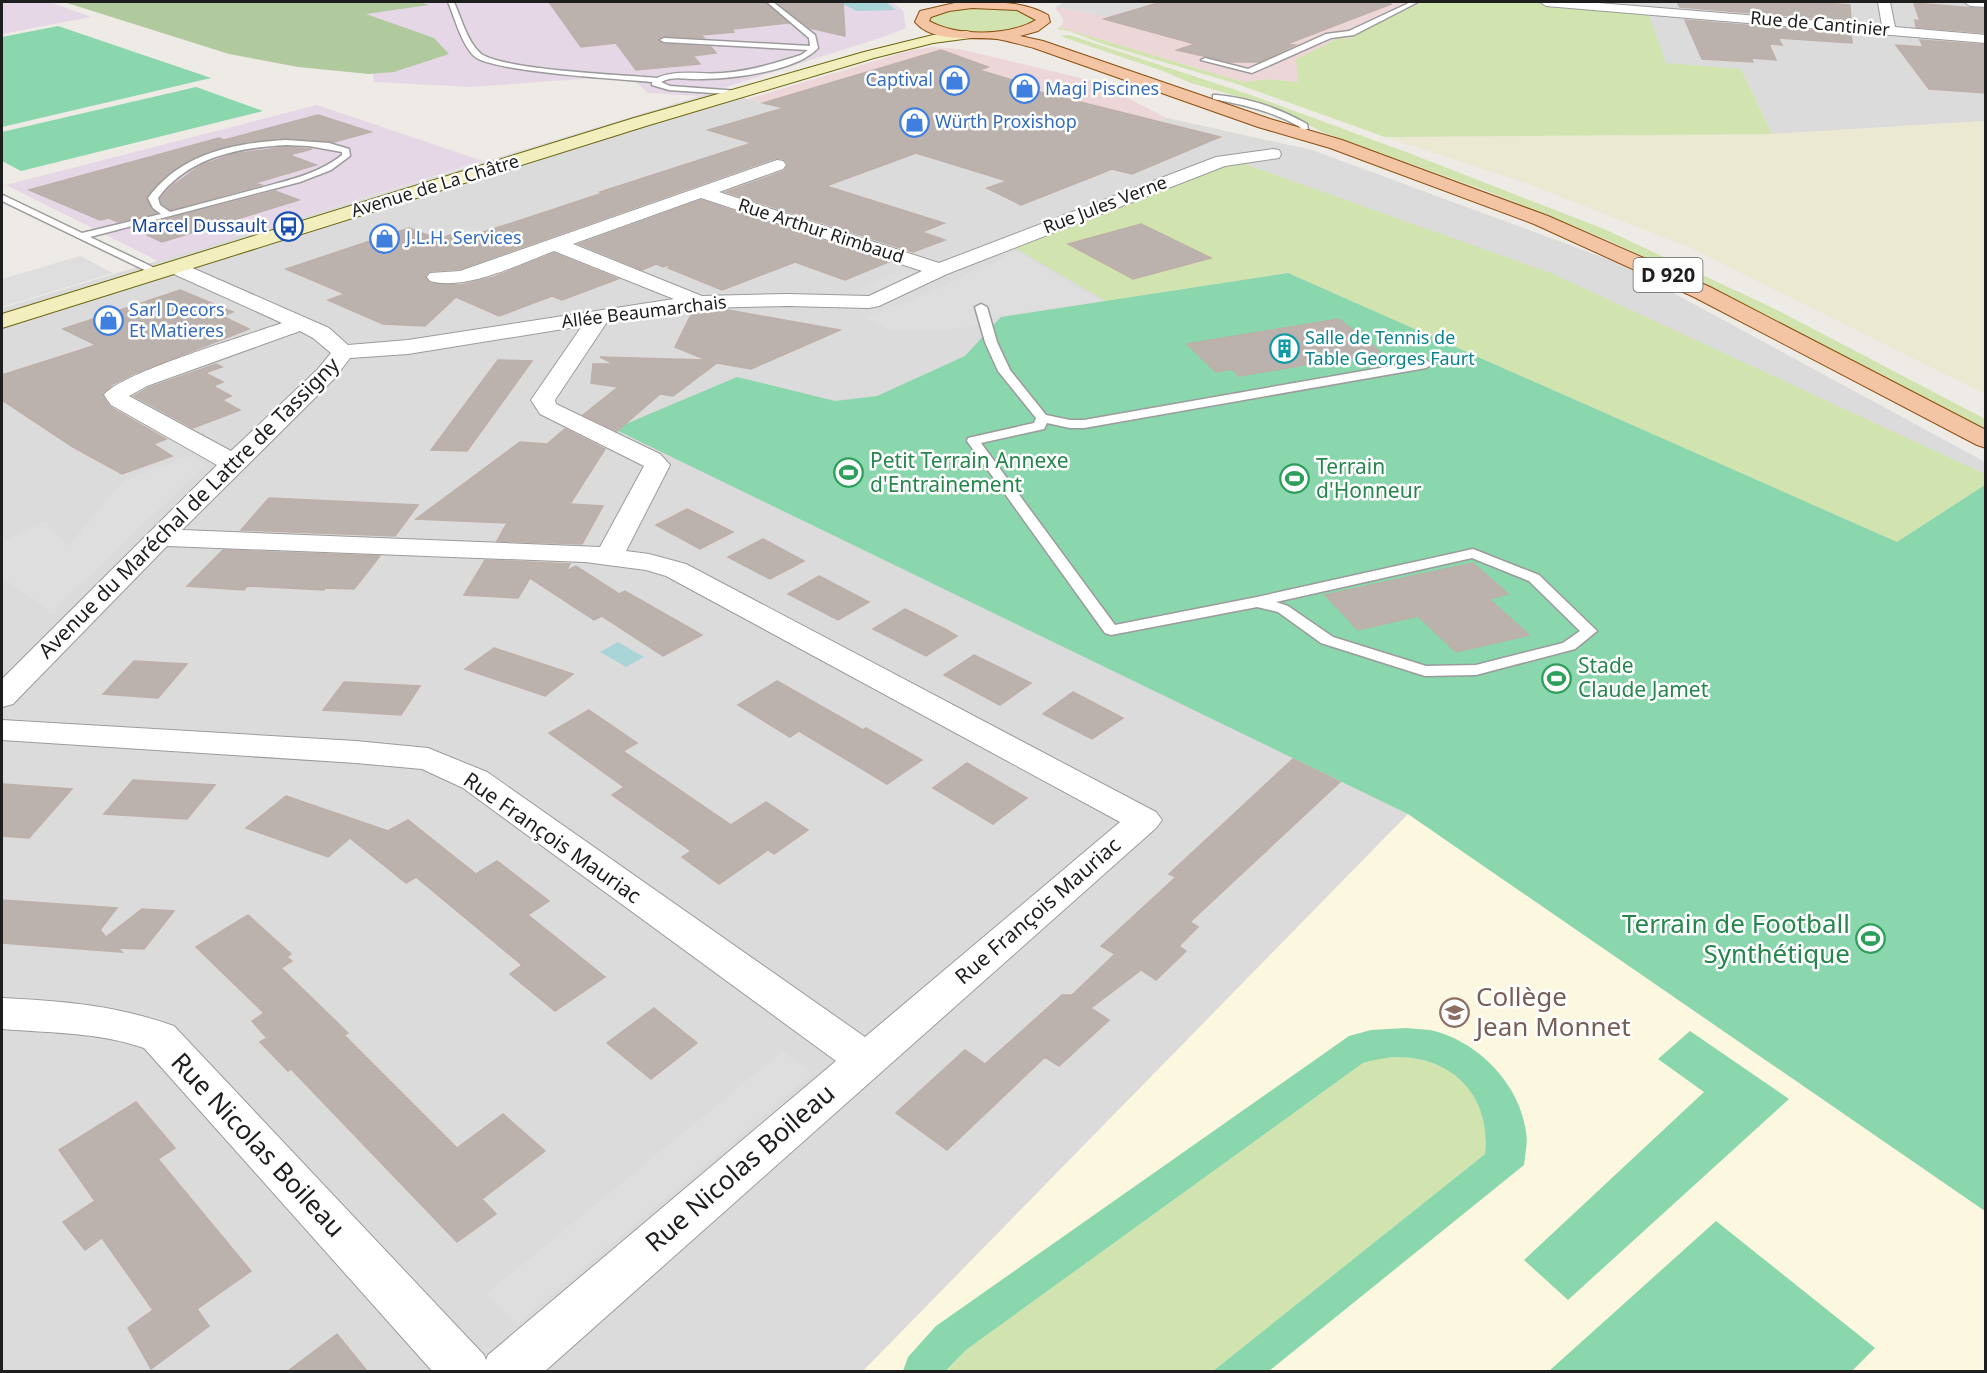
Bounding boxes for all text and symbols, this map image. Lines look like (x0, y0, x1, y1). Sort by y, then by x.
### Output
street label: Rue de Cantinier (1749, 5, 1891, 41)
shop icon: Captival (938, 64, 970, 96)
place label: Captival (865, 67, 933, 91)
shop icon: Magi Piscines (1008, 73, 1040, 105)
place label: Magi Piscines (1045, 76, 1159, 100)
shop icon: Würth Proxishop (898, 106, 930, 138)
place label: Würth Proxishop (935, 109, 1077, 133)
street label: Avenue de La Châtre (348, 148, 522, 222)
street label: Rue Jules Verne (1039, 169, 1170, 239)
street label: Rue Arthur Rimbaud (735, 192, 907, 268)
bus stop icon: Marcel Dussault (272, 210, 304, 242)
place label: Marcel Dussault (132, 213, 267, 237)
shop icon: J.L.H. Services (369, 222, 401, 254)
place label: J.L.H. Services (404, 225, 522, 249)
road number: D 920 (1634, 258, 1702, 292)
street label: Allée Beaumarchais (560, 289, 728, 333)
place label: Sarl Decors Et Matieres (129, 297, 225, 342)
shop icon: Sarl Decors Et Matieres (92, 304, 124, 336)
place label: Salle de Tennis de Table Georges Faurt (1305, 325, 1475, 370)
building icon: Salle de Tennis de Table Georges Faurt (1268, 332, 1300, 364)
street label: Avenue du Maréchal de Lattre de Tassigny (32, 350, 345, 664)
place label: Petit Terrain Annexe d'Entrainement (870, 446, 1069, 498)
place label: Terrain d'Honneur (1316, 452, 1422, 504)
sports icon: Petit Terrain Annexe d'Entrainement (833, 457, 865, 489)
sports icon: Terrain d'Honneur (1279, 463, 1311, 495)
place label: Stade Claude Jamet (1578, 651, 1709, 703)
sports icon: Stade Claude Jamet (1541, 662, 1573, 694)
street label: Rue François Mauriac (458, 765, 647, 909)
street label: Rue François Mauriac (949, 831, 1126, 990)
place label: Terrain de Football Synthétique (1622, 905, 1850, 971)
sports icon: Terrain de Football Synthétique (1855, 923, 1887, 955)
place label: Collège Jean Monnet (1473, 978, 1631, 1044)
school or university icon: Collège Jean Monnet (1439, 996, 1471, 1028)
street label: Rue Nicolas Boileau (164, 1044, 354, 1244)
street label: Rue Nicolas Boileau (637, 1075, 842, 1260)

